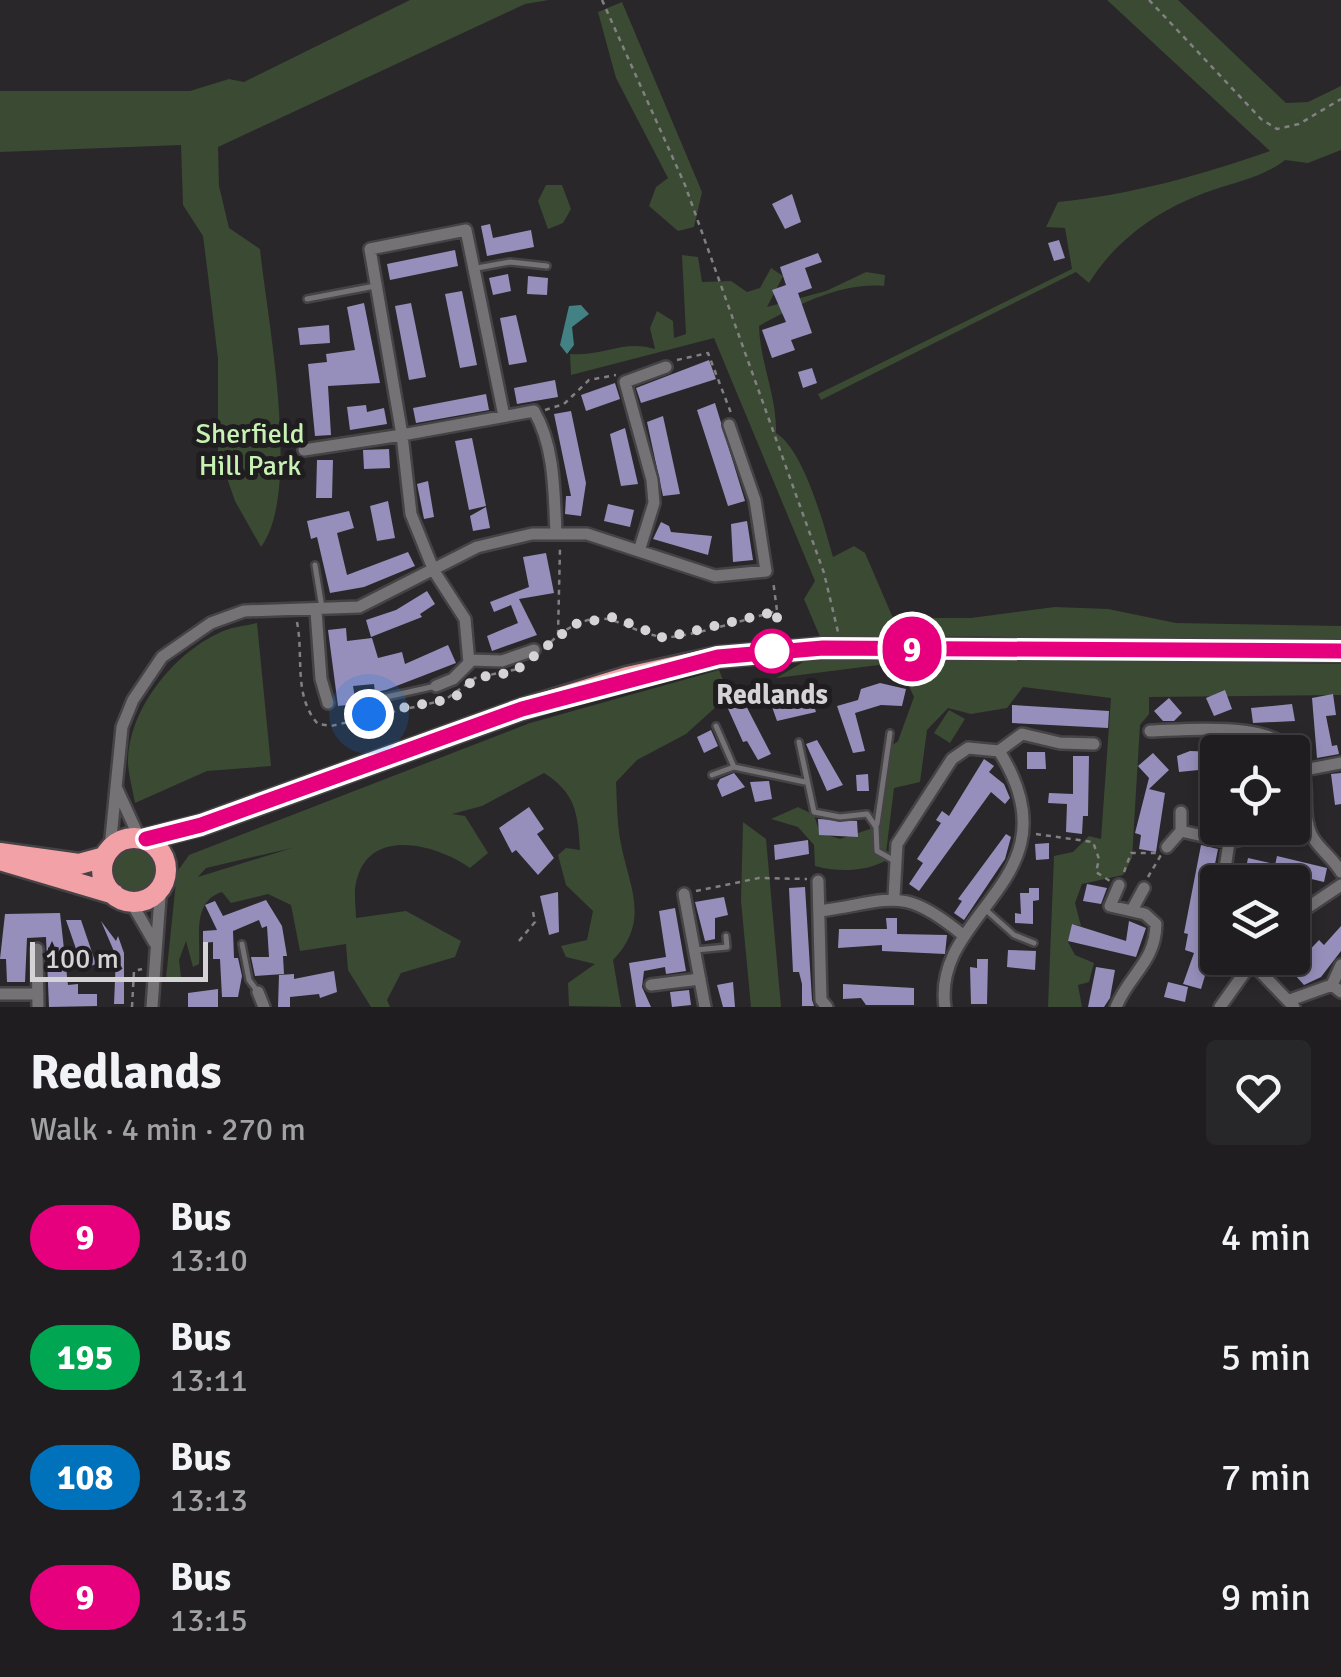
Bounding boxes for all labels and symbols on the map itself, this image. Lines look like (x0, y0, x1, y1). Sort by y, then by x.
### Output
park label: Sherfield Hill Park (195, 417, 305, 483)
line badge: 9 (880, 616, 944, 682)
marker: Redlands (751, 630, 793, 672)
place label: Redlands (716, 678, 828, 712)
your location (344, 689, 394, 739)
scale bar (30, 937, 208, 981)

